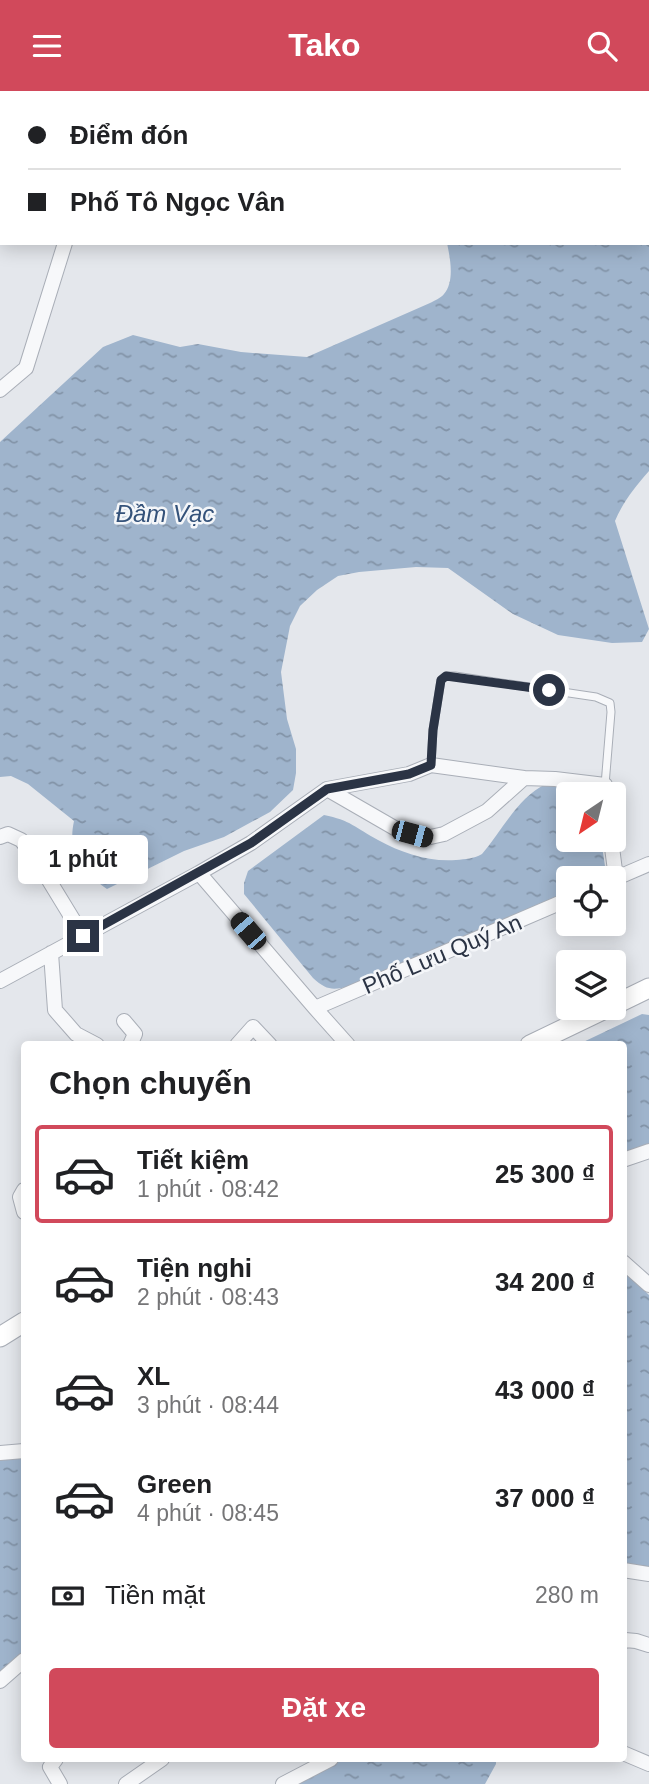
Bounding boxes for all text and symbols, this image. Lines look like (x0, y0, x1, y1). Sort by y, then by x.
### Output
icon: menu (28, 27, 66, 65)
text: Tako (288, 27, 361, 63)
icon: search (583, 27, 621, 65)
text: Điểm đón (70, 120, 188, 150)
text: Phố Tô Ngọc Vân (70, 187, 285, 217)
water label: Đầm Vạc (116, 500, 214, 527)
route start (533, 674, 565, 706)
north arrow (556, 782, 626, 852)
map controls (556, 782, 626, 1020)
car (389, 818, 436, 850)
callout: 1 phút (18, 835, 148, 883)
text: 1 phút (49, 846, 118, 872)
button: locate (556, 866, 626, 936)
car (227, 908, 270, 954)
street label: Phố Lưu Quý An (359, 909, 525, 999)
route end (67, 920, 99, 952)
button: layers (556, 950, 626, 1020)
text: Chọn chuyến (49, 1065, 252, 1101)
icon: car (53, 1143, 116, 1206)
text: Tiết kiệm (137, 1145, 249, 1175)
text: 25 300 ₫ (495, 1159, 595, 1189)
text: 1 phút · 08:42 (137, 1176, 279, 1202)
icon: car (53, 1251, 116, 1314)
text: Tiện nghi (137, 1253, 252, 1283)
text: 34 200 ₫ (495, 1267, 595, 1297)
text: 2 phút · 08:43 (137, 1284, 279, 1310)
icon: car (53, 1359, 116, 1422)
text: XL (137, 1361, 170, 1391)
text: 43 000 ₫ (495, 1375, 595, 1405)
text: 3 phút · 08:44 (137, 1392, 279, 1418)
icon: car (53, 1467, 116, 1530)
text: Green (137, 1469, 212, 1499)
text: 37 000 ₫ (495, 1483, 595, 1513)
text: 4 phút · 08:45 (137, 1500, 279, 1526)
icon: cash (49, 1577, 87, 1615)
text: Tiền mặt (105, 1580, 205, 1610)
text: 280 m (535, 1582, 599, 1608)
button: Đặt xe (49, 1668, 599, 1748)

